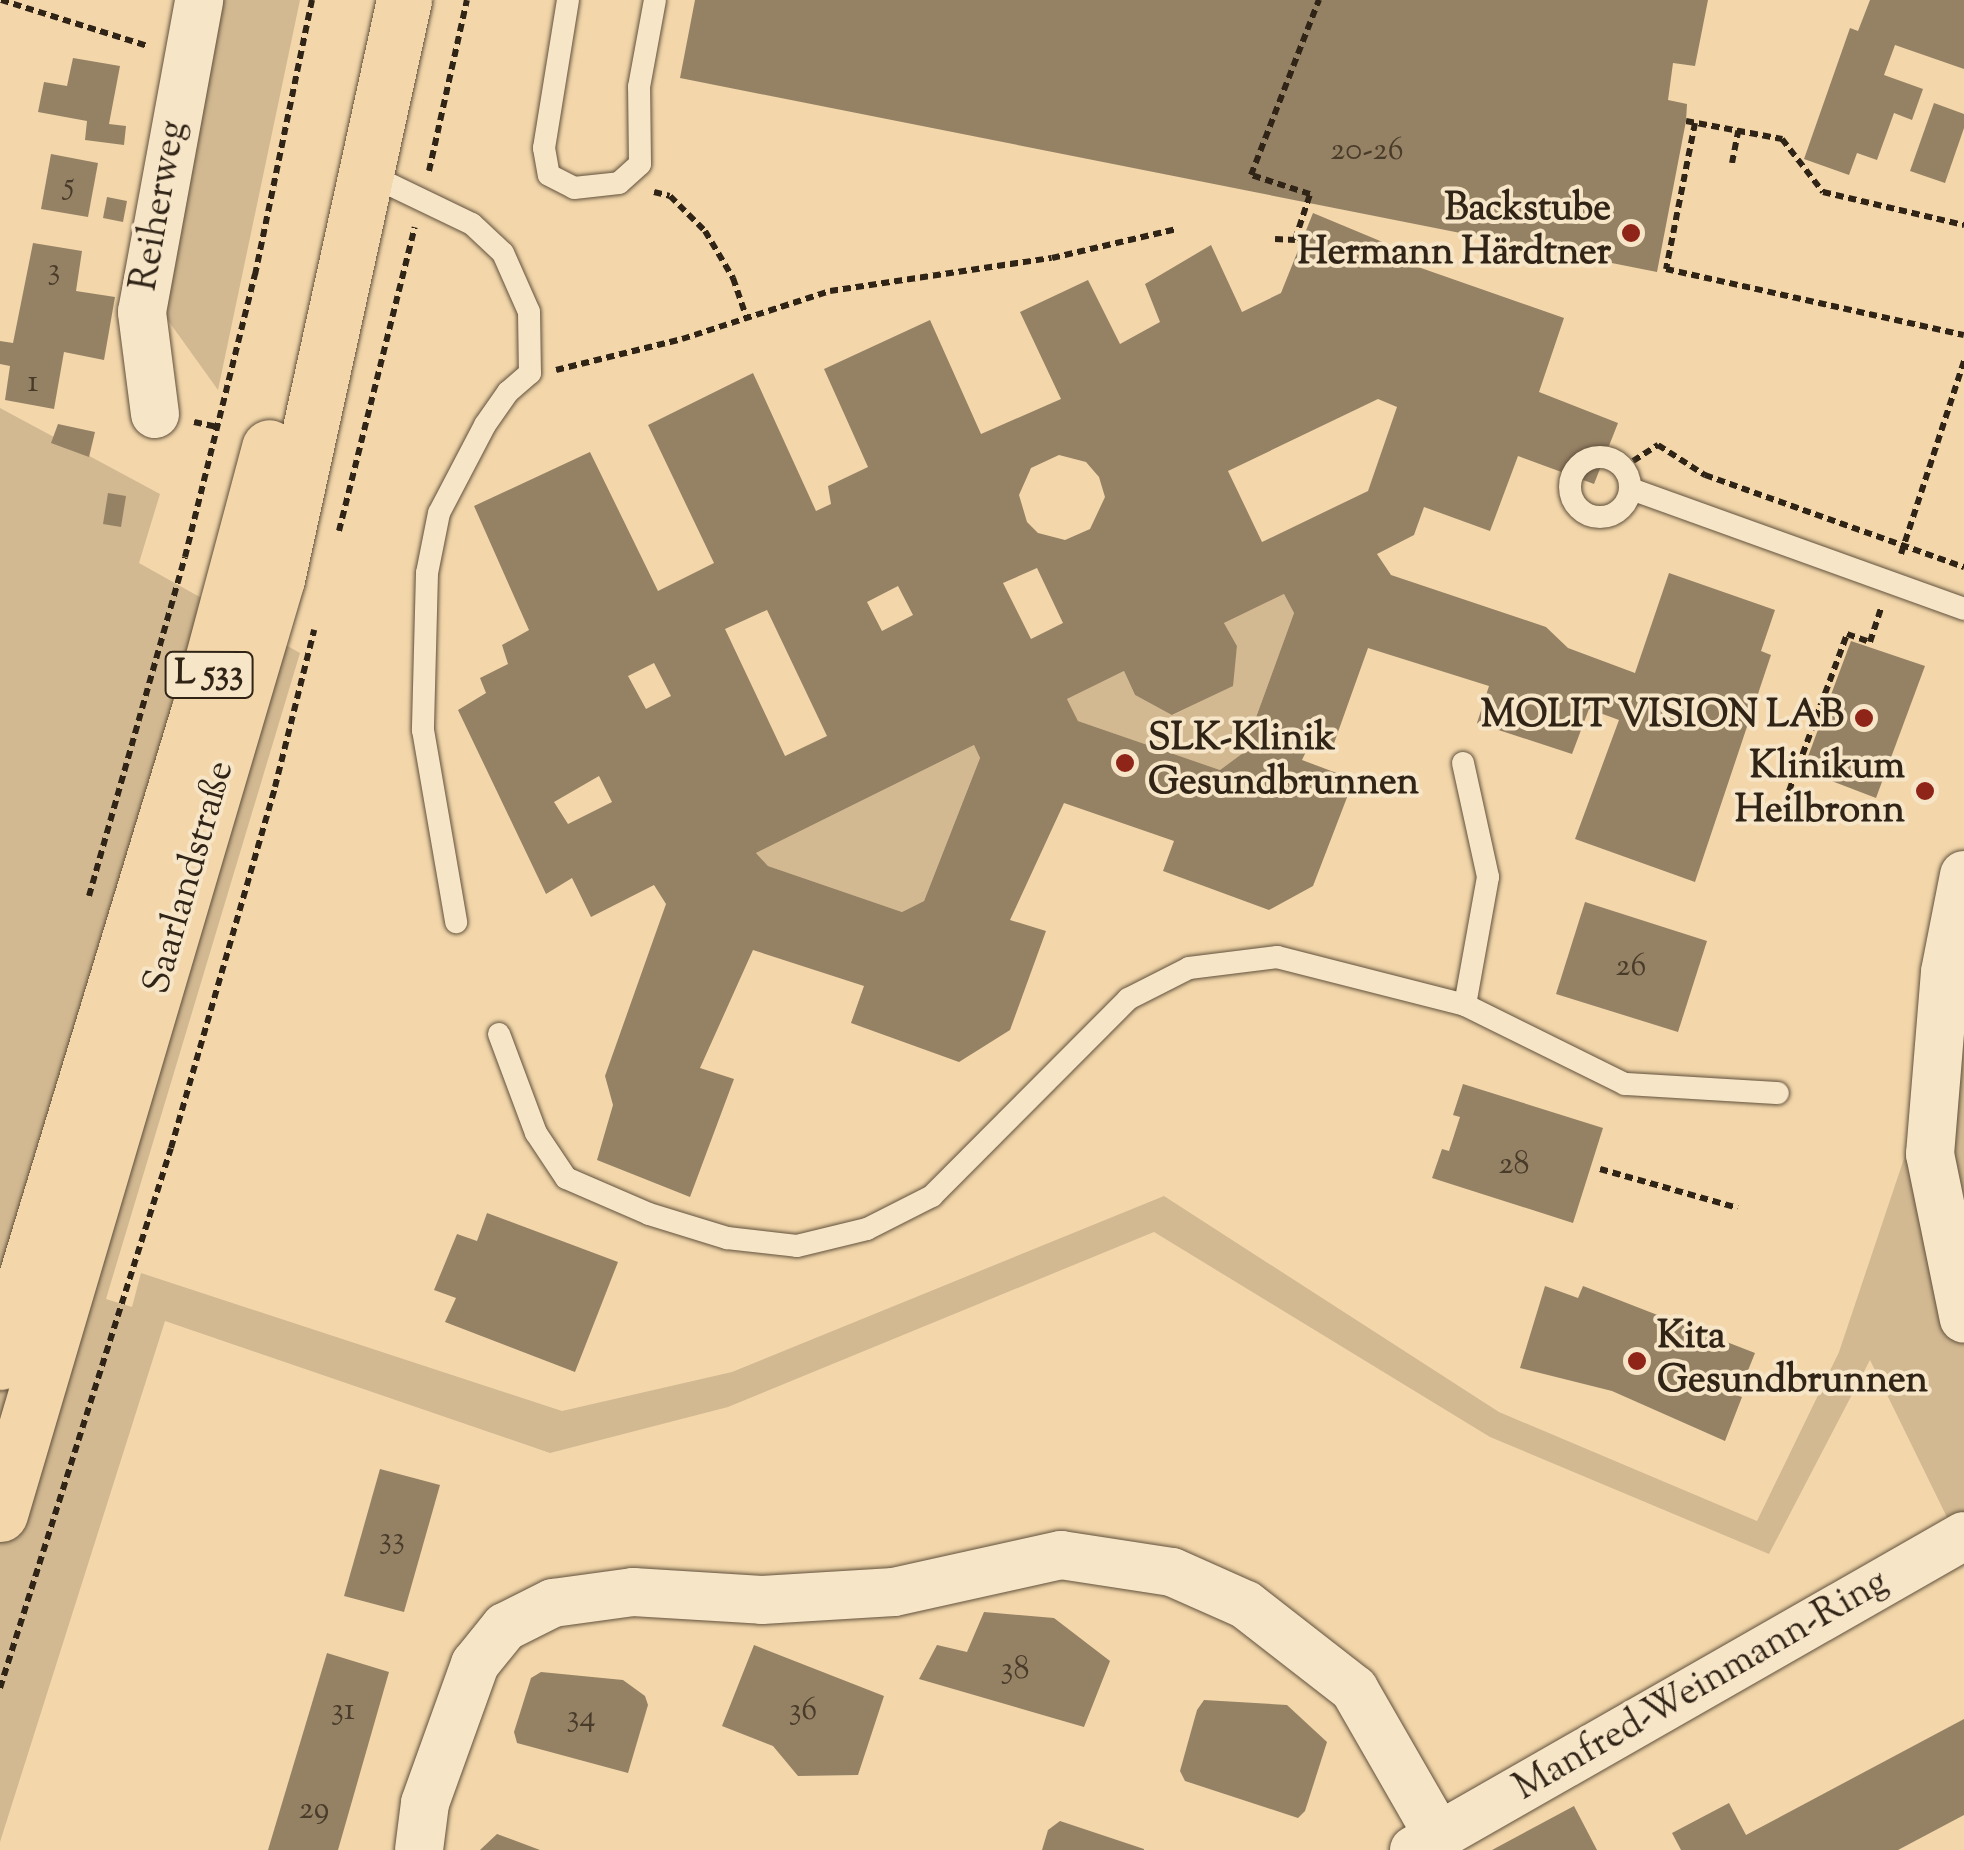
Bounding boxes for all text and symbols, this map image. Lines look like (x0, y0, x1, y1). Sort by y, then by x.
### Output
street label: Reiherweg (124, 117, 198, 295)
house number: 20-26 (1330, 132, 1404, 170)
house number: 5 (64, 167, 74, 205)
place label: Backstube Hermann Härdtner (1298, 188, 1611, 278)
marker: Backstube Hermann Härdtner (1620, 222, 1642, 244)
house number: 3 (48, 252, 60, 290)
house number: 1 (28, 364, 38, 402)
road number: L 533 (164, 645, 254, 705)
place label: MOLIT VISION LAB (1481, 695, 1844, 741)
marker: MOLIT VISION LAB (1853, 707, 1875, 729)
place label: SLK-Klinik Gesundbrunnen (1148, 718, 1419, 808)
place label: Klinikum Heilbronn (1735, 746, 1905, 836)
marker: SLK-Klinik Gesundbrunnen (1112, 750, 1138, 776)
street label: Saarlandstraße (136, 756, 246, 1000)
marker: Klinikum Heilbronn (1914, 780, 1936, 802)
house number: 26 (1616, 948, 1646, 986)
house number: 28 (1499, 1146, 1529, 1184)
place label: Kita Gesundbrunnen (1657, 1316, 1928, 1406)
marker: Kita Gesundbrunnen (1626, 1350, 1648, 1372)
house number: 33 (379, 1521, 405, 1559)
street label: Manfred-Weinmann-Ring (1507, 1561, 1897, 1813)
house number: 38 (1001, 1651, 1029, 1689)
house number: 31 (331, 1692, 355, 1730)
house number: 36 (789, 1692, 817, 1730)
house number: 34 (566, 1699, 596, 1737)
house number: 29 (299, 1791, 329, 1829)

